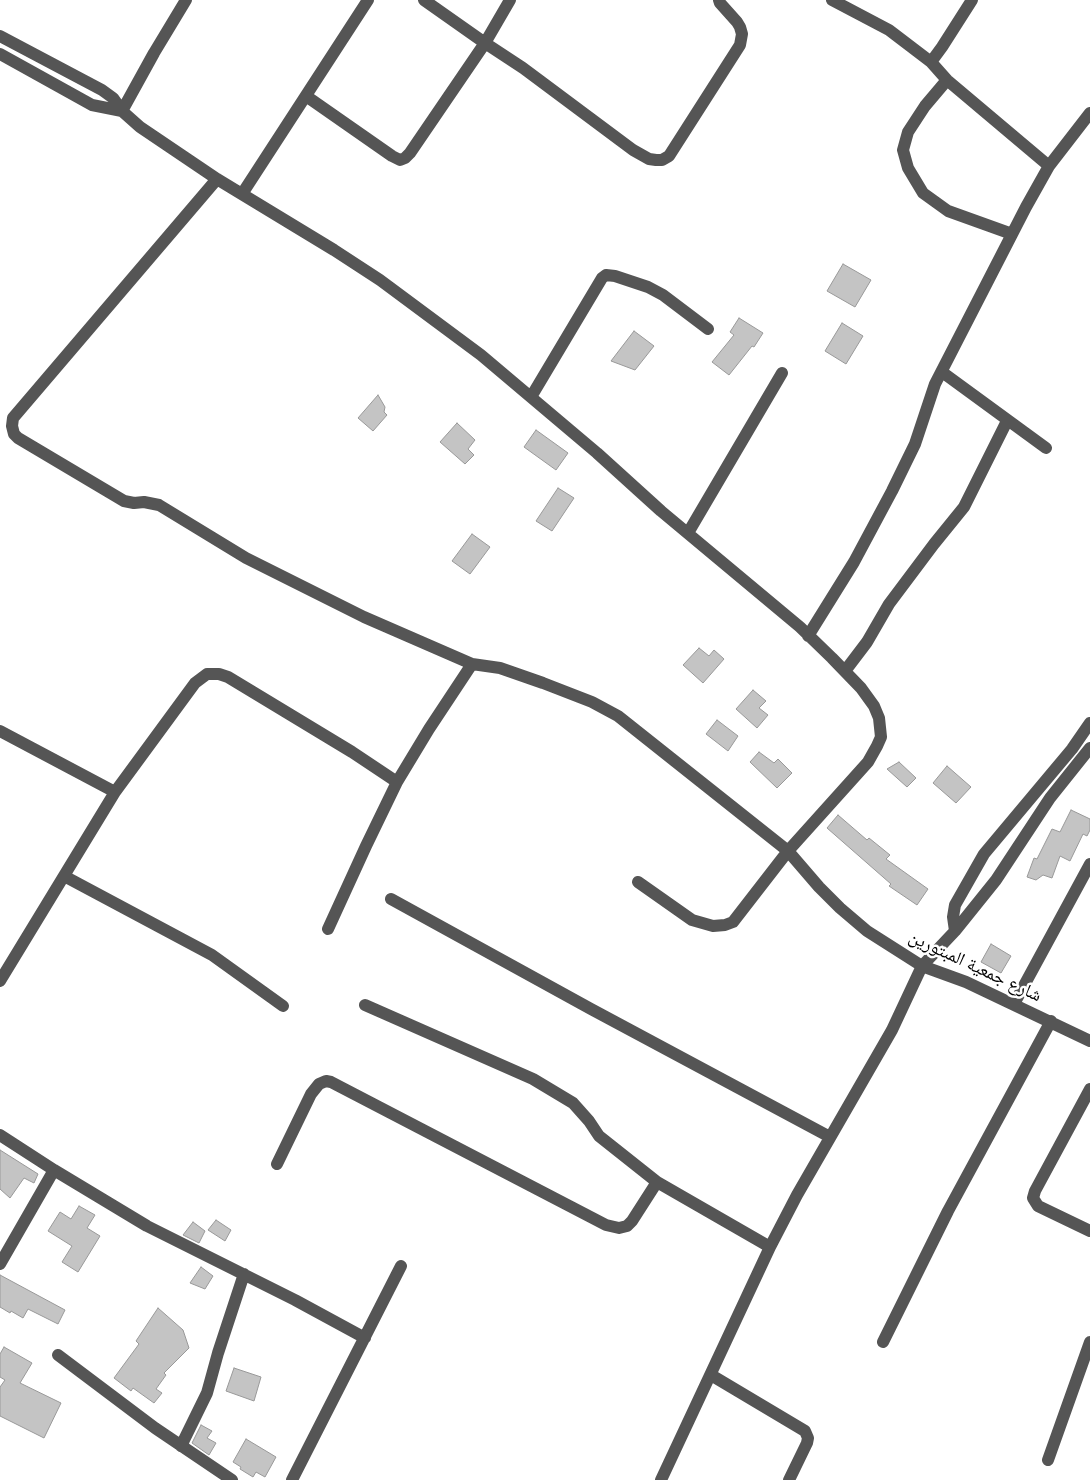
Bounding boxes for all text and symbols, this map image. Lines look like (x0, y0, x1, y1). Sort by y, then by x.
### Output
street label: شارع جمعية المبتورين (905, 927, 1045, 1007)

